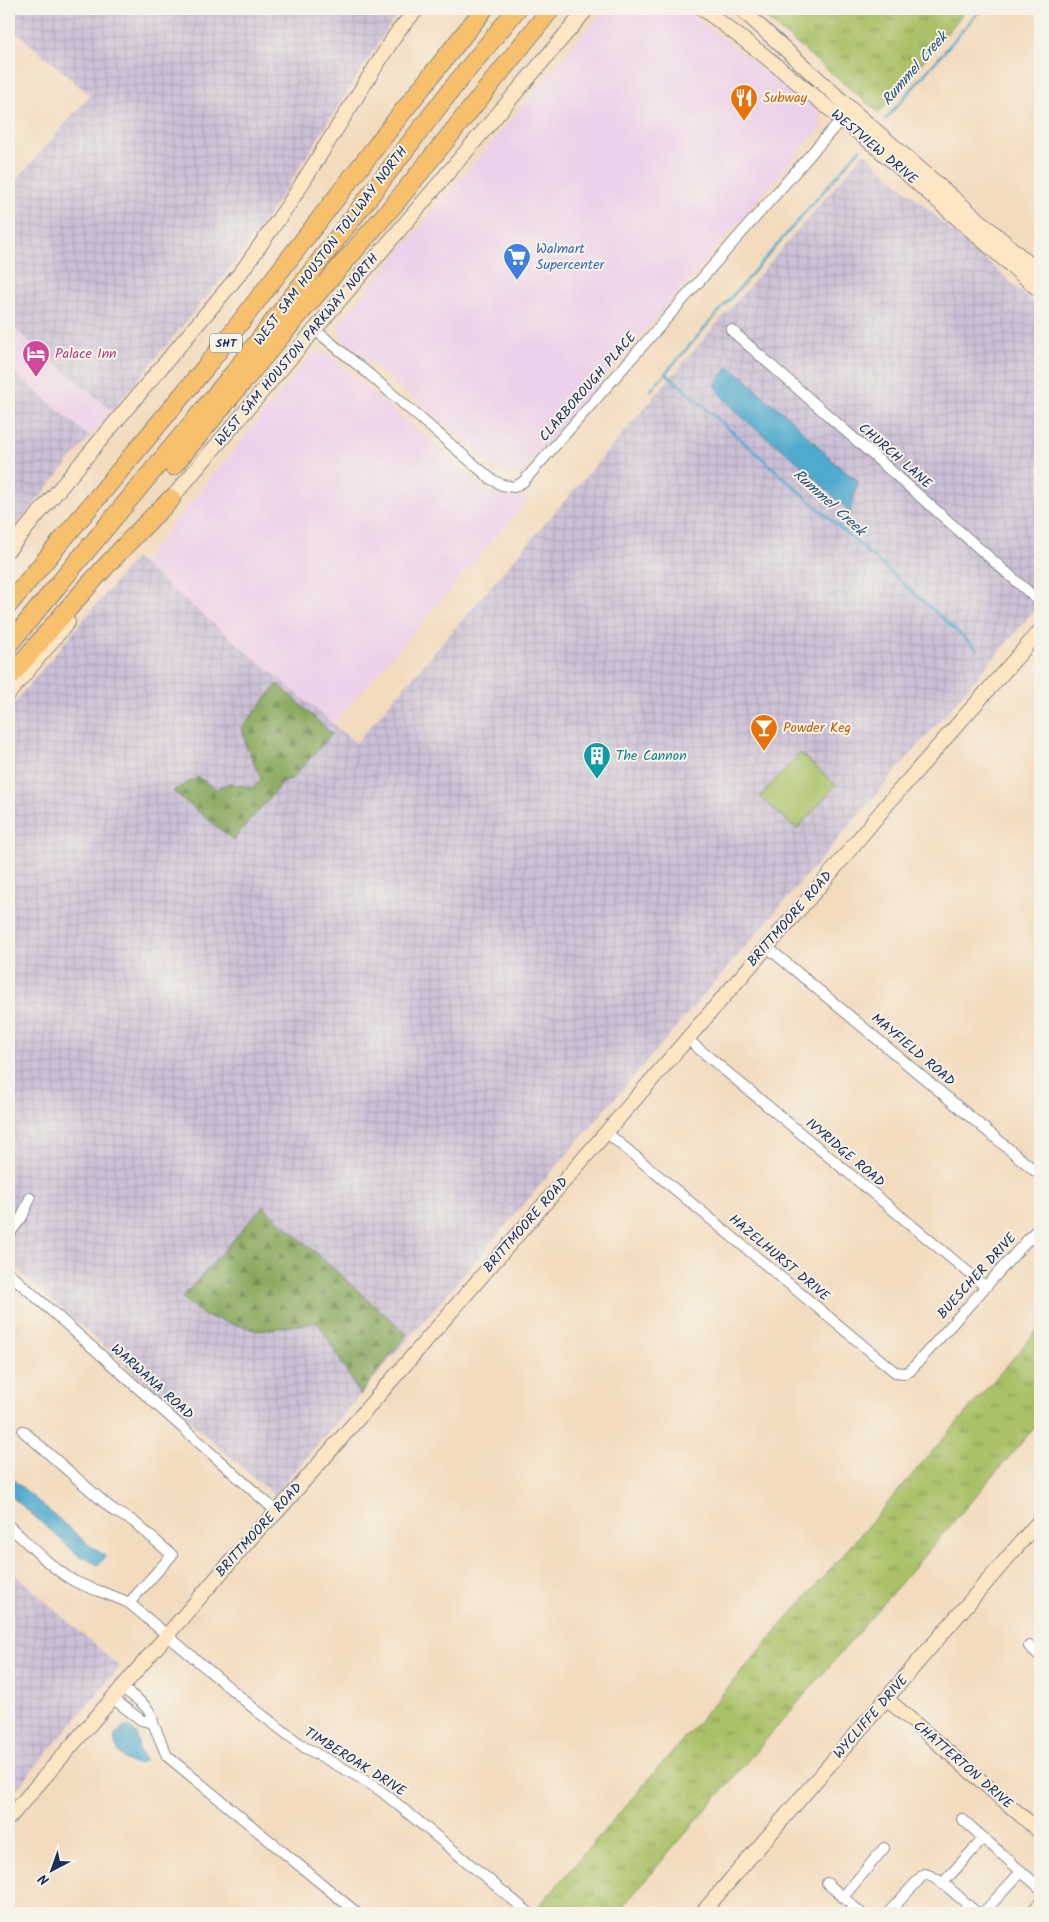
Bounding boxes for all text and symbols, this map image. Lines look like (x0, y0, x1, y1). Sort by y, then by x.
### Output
water label: Rummel Creek (876, 25, 955, 111)
restaurant icon: Subway (729, 83, 759, 122)
place label: Subway (763, 87, 808, 109)
street label: WESTVIEW DRIVE (826, 104, 923, 191)
street label: WEST SAM HOUSTON TOLLWAY NORTH (249, 142, 413, 350)
place label: Walmart Supercenter (536, 238, 606, 276)
supermarket icon: Walmart Supercenter (502, 242, 532, 281)
street label: WEST SAM HOUSTON PARKWAY NORTH (210, 249, 384, 451)
street label: CLARBOROUGH PLACE (534, 327, 643, 447)
road number: SHT (210, 333, 242, 352)
hotel icon: Palace Inn (21, 339, 51, 378)
place label: Palace Inn (55, 343, 117, 365)
street label: CHURCH LANE (853, 418, 937, 495)
water label: Rummel Creek (787, 464, 872, 544)
bar icon: Powder Keg (749, 713, 779, 752)
place label: Powder Keg (783, 717, 851, 739)
building icon: The Cannon (582, 741, 612, 780)
place label: The Cannon (616, 745, 687, 767)
street label: BRITTMOORE ROAD (742, 866, 838, 972)
street label: MAYFIELD ROAD (866, 1008, 960, 1092)
street label: IVYRIDGE ROAD (800, 1113, 890, 1193)
street label: BRITTMOORE ROAD (478, 1172, 574, 1278)
street label: HAZELHURST DRIVE (724, 1209, 835, 1307)
street label: BUESCHER DRIVE (932, 1227, 1022, 1324)
street label: WARWANA ROAD (106, 1339, 198, 1425)
street label: BRITTMOORE ROAD (210, 1478, 308, 1582)
street label: WYCLIFFE DRIVE (828, 1670, 914, 1764)
street label: CHATTERTON DRIVE (908, 1715, 1018, 1815)
street label: TIMBEROAK DRIVE (300, 1722, 411, 1803)
north arrow (28, 1844, 78, 1894)
text: N (33, 1868, 55, 1890)

